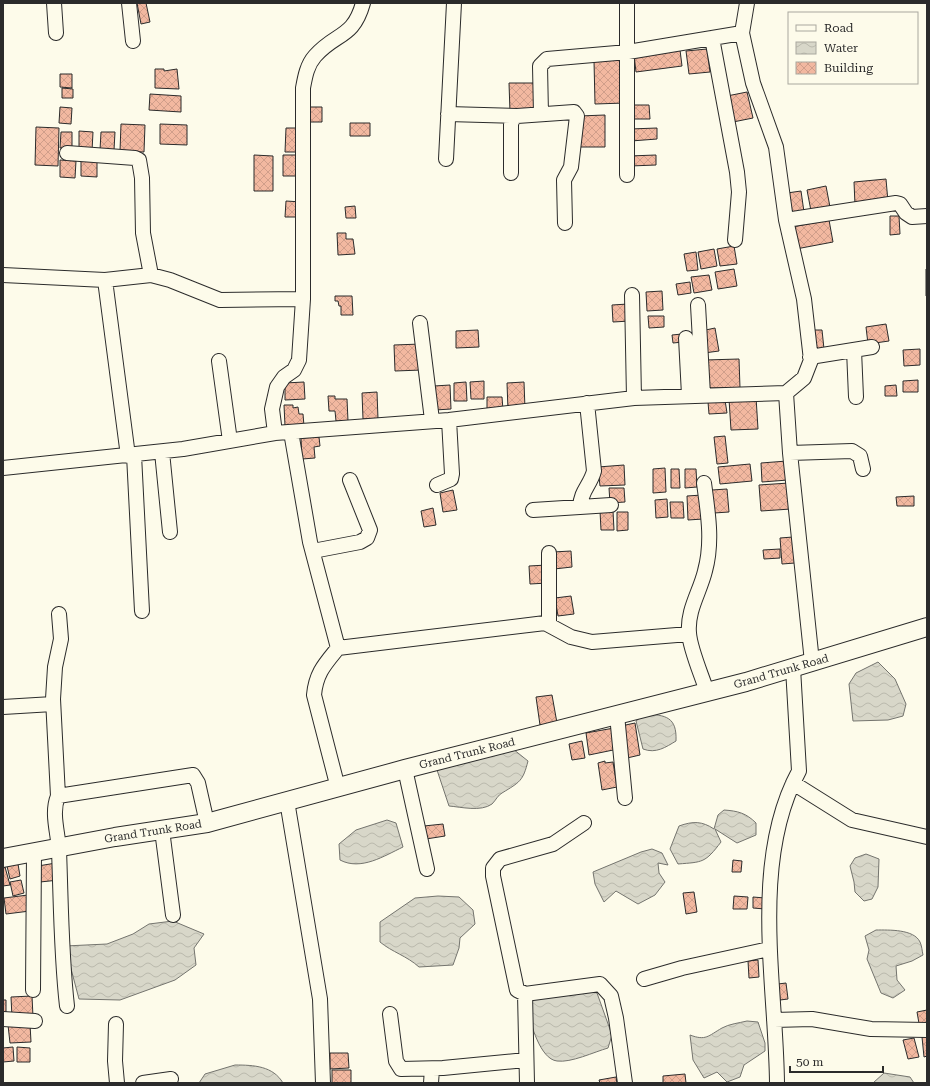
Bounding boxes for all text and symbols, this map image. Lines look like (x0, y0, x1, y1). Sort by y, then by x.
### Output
legend (788, 12, 918, 84)
text: Road (824, 21, 854, 35)
text: Water (824, 41, 858, 55)
text: Building (824, 61, 873, 75)
street label: Grand Trunk Road (732, 652, 830, 691)
street label: Grand Trunk Road (418, 735, 516, 772)
street label: Grand Trunk Road (104, 817, 203, 846)
scale bar (790, 1048, 883, 1074)
text: 50 m (796, 1055, 823, 1069)

